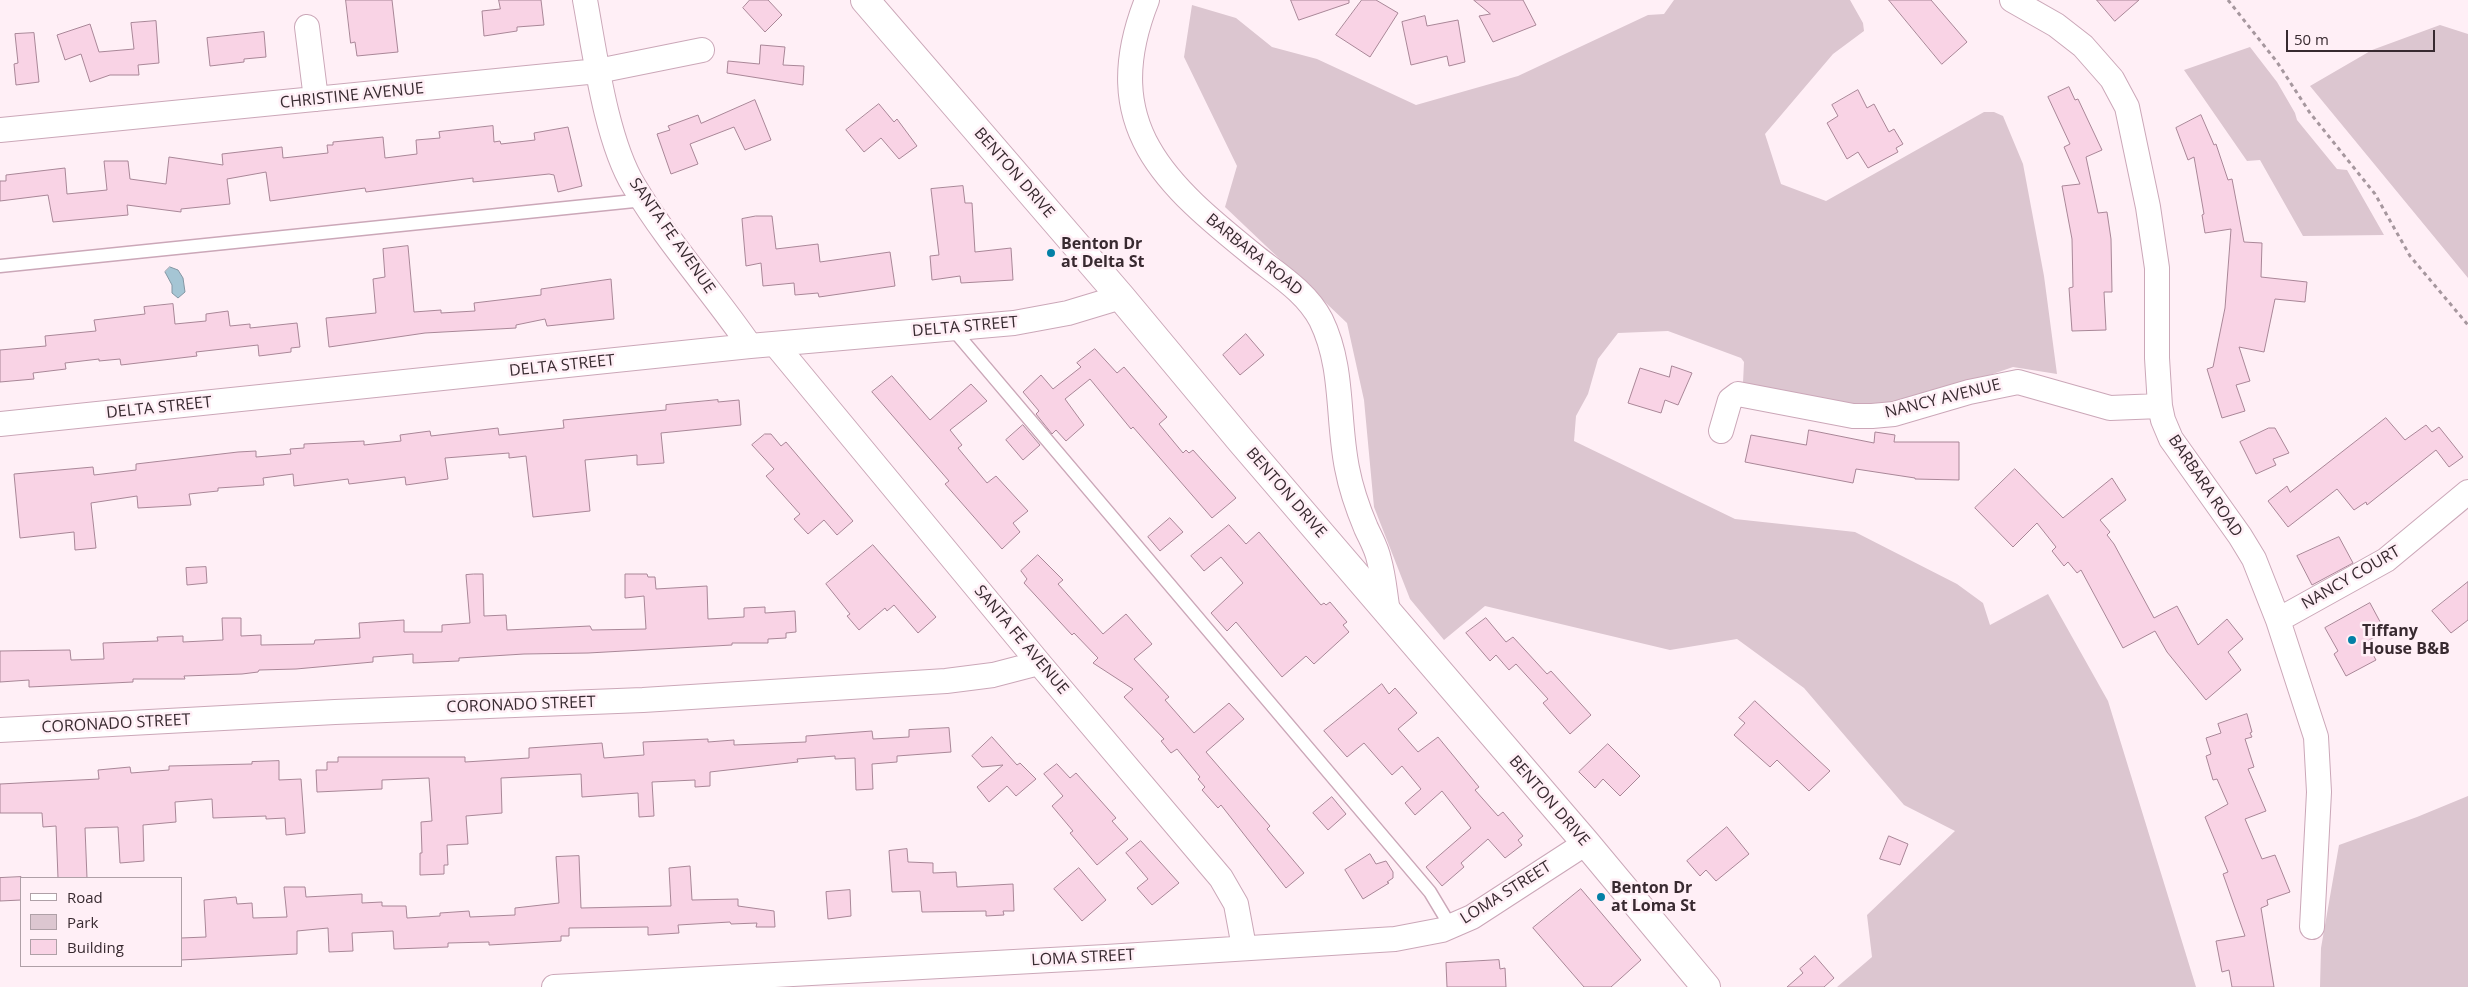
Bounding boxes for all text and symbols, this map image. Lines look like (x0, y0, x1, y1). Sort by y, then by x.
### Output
scale bar (2288, 20, 2437, 52)
text: 50 m (2294, 29, 2329, 49)
street label: CHRISTINE AVENUE (279, 79, 425, 113)
street label: BENTON DRIVE (970, 124, 1058, 222)
street label: SANTA FE AVENUE (625, 175, 719, 297)
street label: BARBARA ROAD (1202, 210, 1306, 300)
place label: Benton Dr at Delta St (1061, 234, 1144, 272)
marker: Benton Dr at Delta St (1045, 247, 1057, 259)
street label: DELTA STREET (911, 313, 1019, 341)
street label: DELTA STREET (508, 351, 616, 381)
street label: NANCY AVENUE (1883, 375, 2003, 423)
street label: DELTA STREET (105, 393, 213, 423)
street label: BARBARA ROAD (2164, 431, 2246, 541)
street label: BENTON DRIVE (1242, 444, 1330, 542)
street label: NANCY COURT (2298, 542, 2404, 614)
street label: SANTA FE AVENUE (970, 582, 1072, 698)
place label: Tiffany House B&B (2362, 621, 2450, 659)
marker: Tiffany House B&B (2346, 634, 2358, 646)
street label: CORONADO STREET (446, 693, 596, 717)
street label: CORONADO STREET (41, 711, 191, 737)
street label: BENTON DRIVE (1505, 752, 1593, 850)
street label: LOMA STREET (1457, 857, 1555, 929)
legend (20, 877, 182, 967)
place label: Benton Dr at Loma St (1611, 878, 1696, 916)
text: Road (67, 887, 103, 907)
marker: Benton Dr at Loma St (1595, 891, 1607, 903)
text: Park (67, 912, 98, 932)
text: Building (67, 937, 124, 957)
street label: LOMA STREET (1031, 946, 1135, 970)

